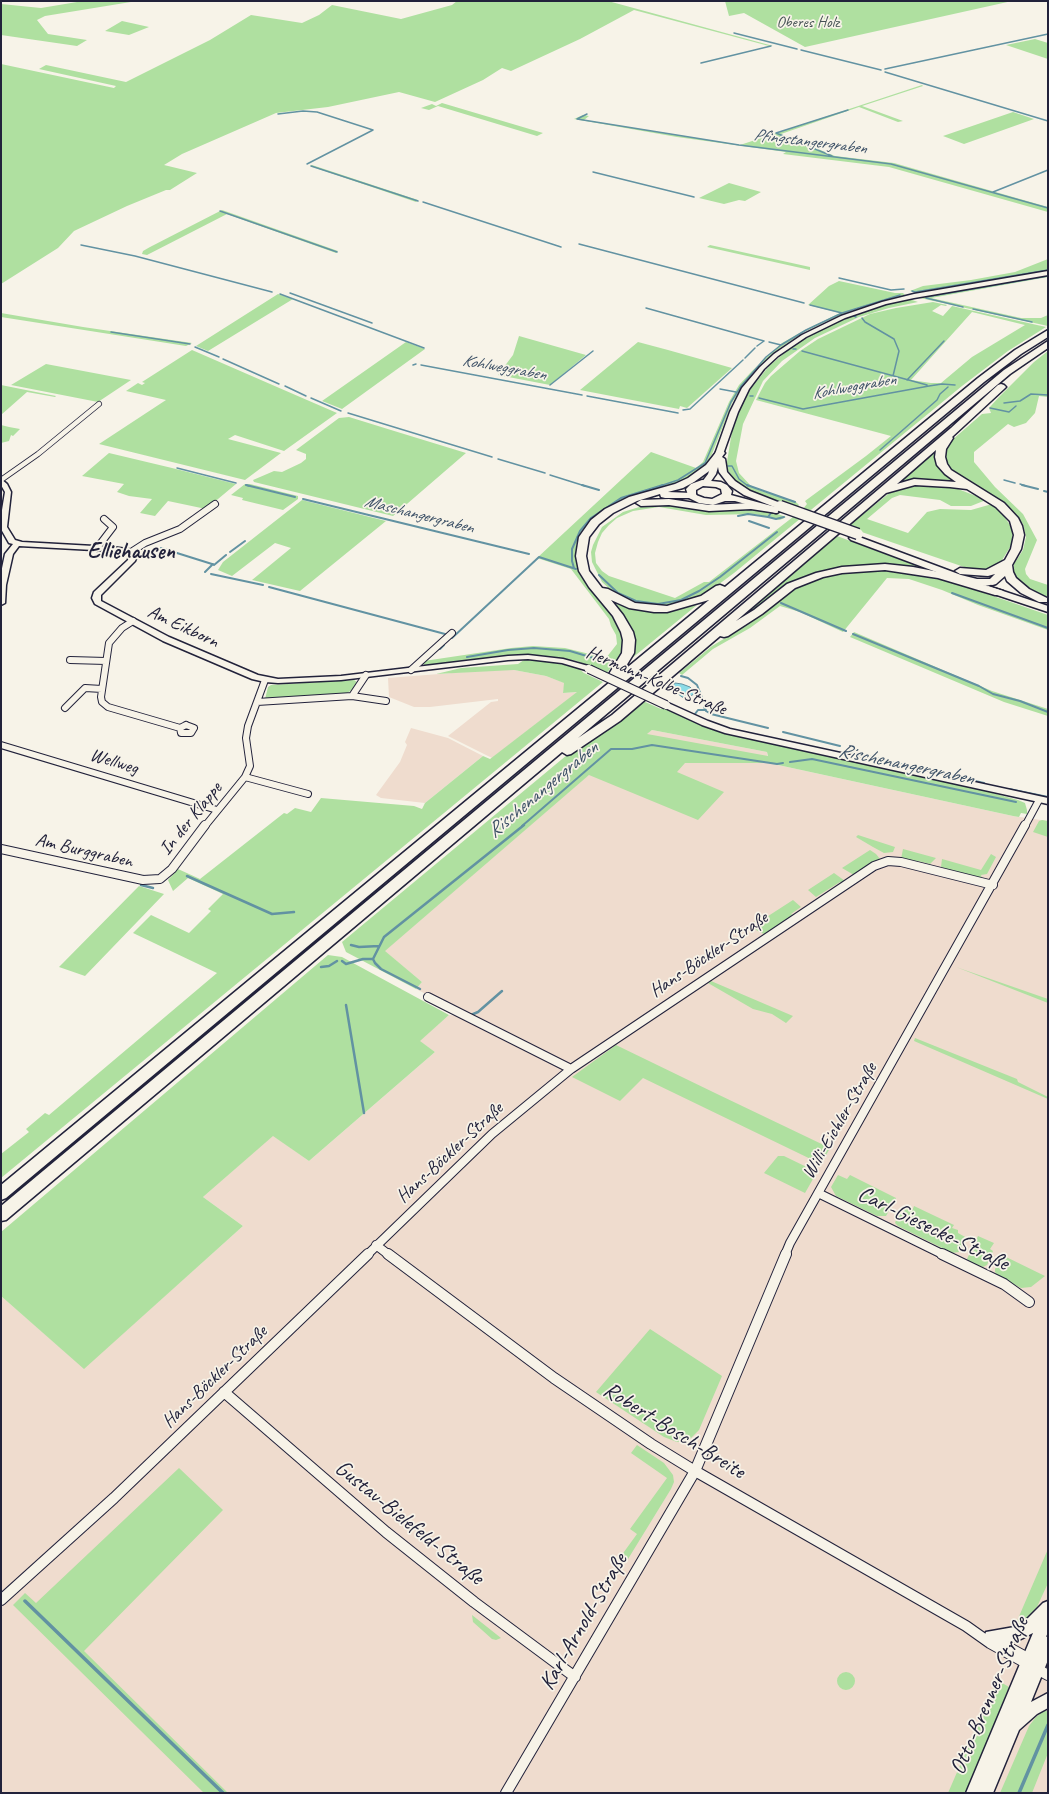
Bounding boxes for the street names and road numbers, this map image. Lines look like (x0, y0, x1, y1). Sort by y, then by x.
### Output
street label: Am Eikborn (144, 601, 222, 653)
street label: Hermann-Kolbe-Straße (582, 641, 730, 721)
street label: Wellweg (87, 744, 141, 780)
street label: In der Klappe (155, 778, 227, 860)
street label: Am Burggraben (33, 829, 135, 873)
street label: Hans-Böckler-Straße (646, 907, 772, 1003)
street label: Willi-Eichler-Straße (798, 1059, 882, 1183)
street label: Hans-Böckler-Straße (392, 1098, 508, 1208)
street label: Carl-Giesecke-Straße (853, 1180, 1013, 1278)
street label: Hans-Böckler-Straße (158, 1321, 272, 1433)
street label: Robert-Bosch-Breite (598, 1376, 750, 1486)
street label: Gustav-Bielefeld-Straße (329, 1454, 489, 1592)
street label: Karl-Arnold-Straße (534, 1549, 634, 1695)
street label: Otto-Brenner-Straße (944, 1613, 1036, 1779)

